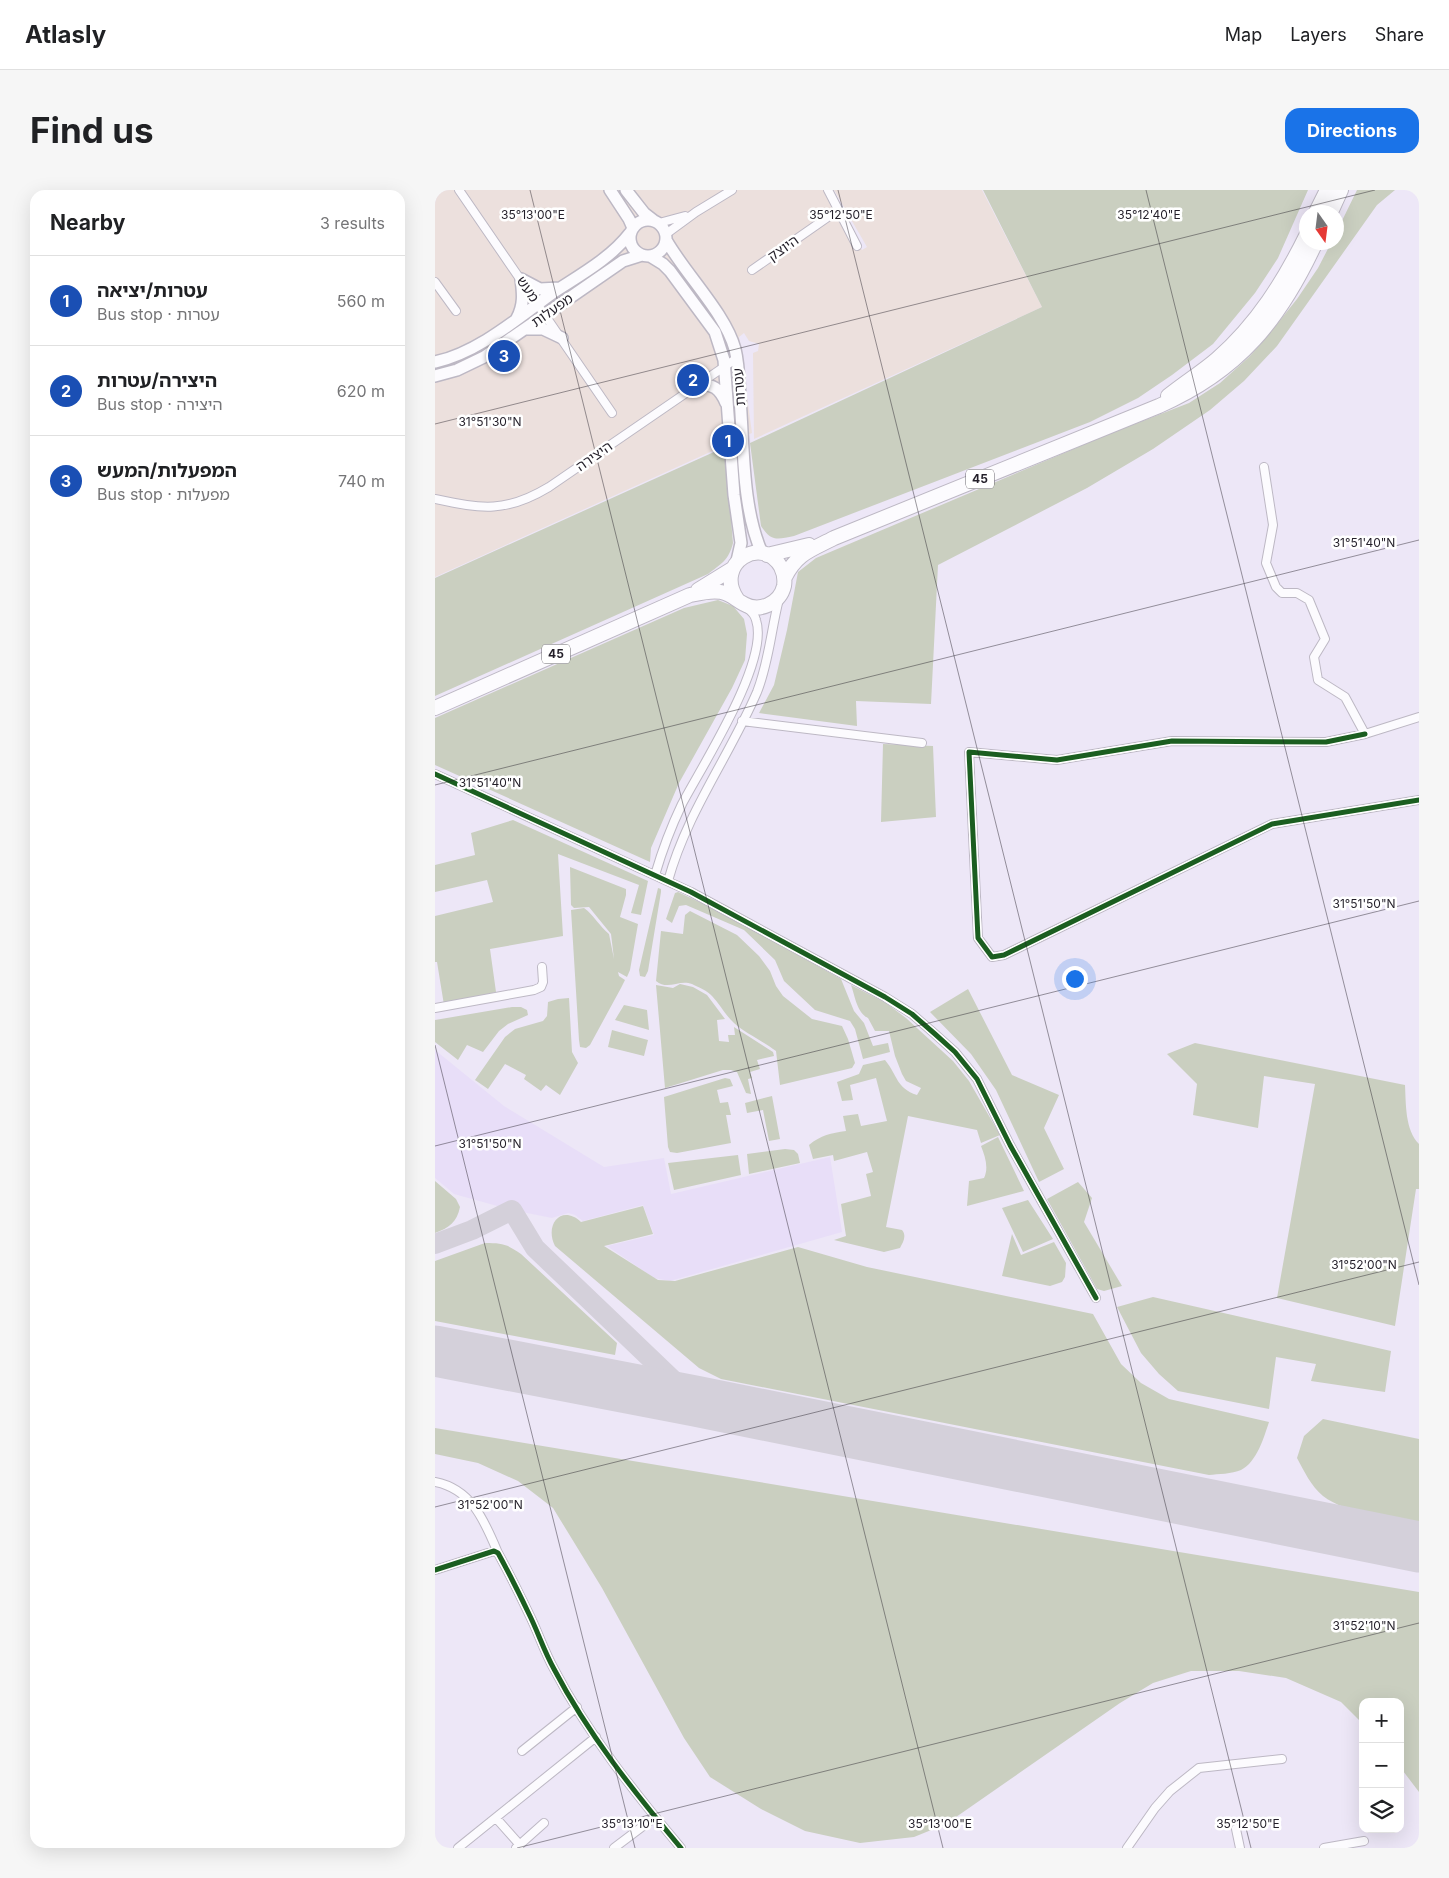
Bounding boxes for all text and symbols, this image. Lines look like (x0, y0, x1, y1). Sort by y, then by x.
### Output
text: Atlasly (25, 20, 106, 49)
text: Map (1225, 24, 1262, 45)
text: Layers (1290, 24, 1347, 45)
text: Share (1375, 24, 1424, 45)
button: Directions (1285, 108, 1419, 153)
text: Find us (30, 109, 154, 151)
north arrow (1299, 205, 1344, 250)
text: 35°13'00"E (501, 207, 565, 222)
text: 35°12'50"E (809, 207, 873, 222)
text: 35°12'40"E (1117, 207, 1181, 222)
text: Nearby (50, 210, 125, 235)
text: 3 results (320, 213, 385, 233)
street label: היוצק (764, 231, 801, 264)
street label: מעש (513, 272, 543, 305)
text: עטרות/יציאה (97, 279, 208, 302)
street label: מפעלות (528, 289, 576, 330)
text: 1 (63, 291, 69, 311)
text: 560 m (337, 291, 385, 311)
text: Bus stop · עטרות (97, 304, 220, 324)
pin: 3 (488, 337, 520, 375)
pin: 2 (677, 361, 709, 399)
street label: עטרות (729, 367, 748, 407)
text: היצירה/עטרות (97, 369, 217, 392)
text: 2 (61, 381, 71, 401)
text: 620 m (337, 381, 385, 401)
text: Bus stop · היצירה (97, 394, 223, 414)
text: 31°51'30"N (458, 414, 522, 429)
pin: 1 (712, 422, 744, 460)
street label: היצירה (572, 437, 615, 474)
text: המפעלות/המעש (97, 459, 237, 482)
road number: 45 (966, 470, 994, 488)
text: 3 (61, 471, 71, 491)
text: 740 m (338, 471, 385, 491)
text: Bus stop · מפעלות (97, 484, 230, 504)
text: 31°51'40"N (1333, 535, 1395, 550)
road number: 45 (542, 644, 570, 664)
text: 31°51'40"N (459, 775, 521, 790)
text: 31°51'50"N (1332, 896, 1396, 911)
your location (1062, 966, 1088, 992)
text: 31°51'50"N (458, 1136, 522, 1151)
text: 31°52'00"N (1331, 1257, 1397, 1272)
text: 31°52'00"N (457, 1497, 523, 1512)
text: 31°52'10"N (1332, 1618, 1396, 1633)
map controls (1359, 1698, 1404, 1833)
button: + (1359, 1698, 1404, 1743)
button: − (1359, 1743, 1404, 1788)
button: layers (1359, 1788, 1404, 1833)
text: 35°13'10"E (601, 1816, 663, 1831)
text: 35°13'00"E (908, 1816, 972, 1831)
text: 35°12'50"E (1216, 1816, 1280, 1831)

